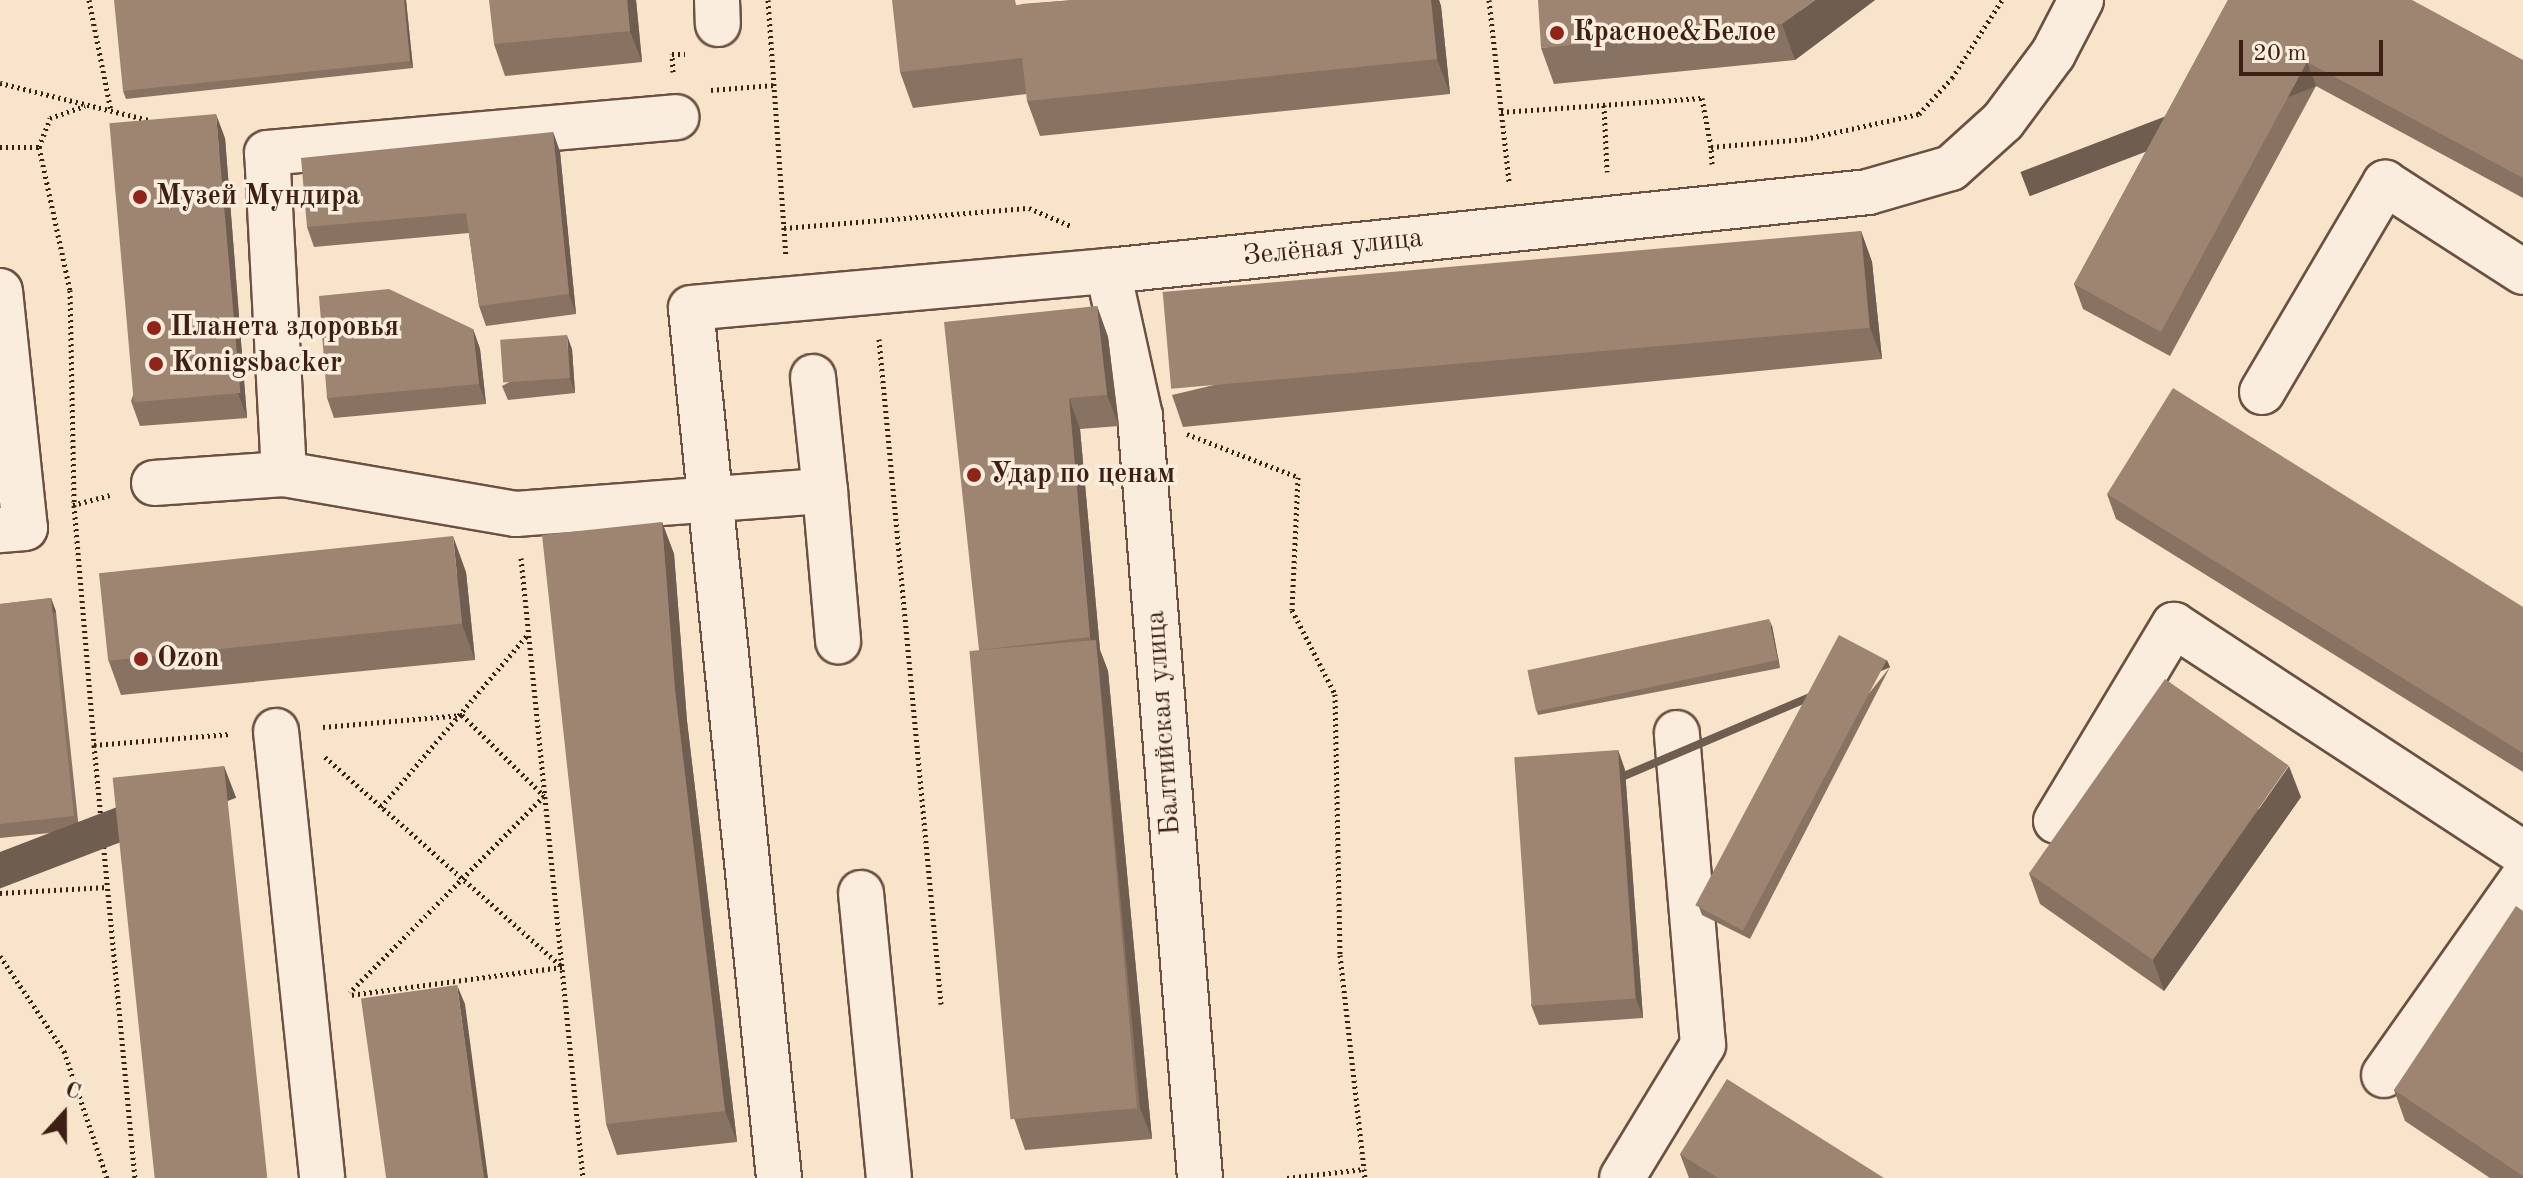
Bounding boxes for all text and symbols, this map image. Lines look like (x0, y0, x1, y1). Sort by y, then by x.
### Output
place label: Красное&Белое (1573, 16, 1776, 50)
marker: Красное&Белое (1548, 24, 1566, 42)
scale bar (2243, 24, 2387, 74)
text: 20 m (2253, 42, 2307, 66)
place label: Музей Мундира (156, 180, 360, 214)
marker: Музей Мундира (131, 188, 149, 206)
street label: Зелёная улица (1241, 222, 1425, 274)
place label: Планета здоровья (170, 311, 399, 345)
marker: Планета здоровья (145, 319, 163, 337)
place label: Konigsbacker (172, 347, 342, 381)
marker: Konigsbacker (147, 355, 165, 373)
place label: Удар по ценам (990, 458, 1175, 492)
marker: Удар по ценам (965, 466, 983, 484)
street label: Балтийская улица (1139, 609, 1189, 837)
place label: Ozon (157, 642, 219, 676)
marker: Ozon (132, 650, 150, 668)
north arrow (24, 1074, 104, 1154)
text: С (62, 1079, 83, 1104)

